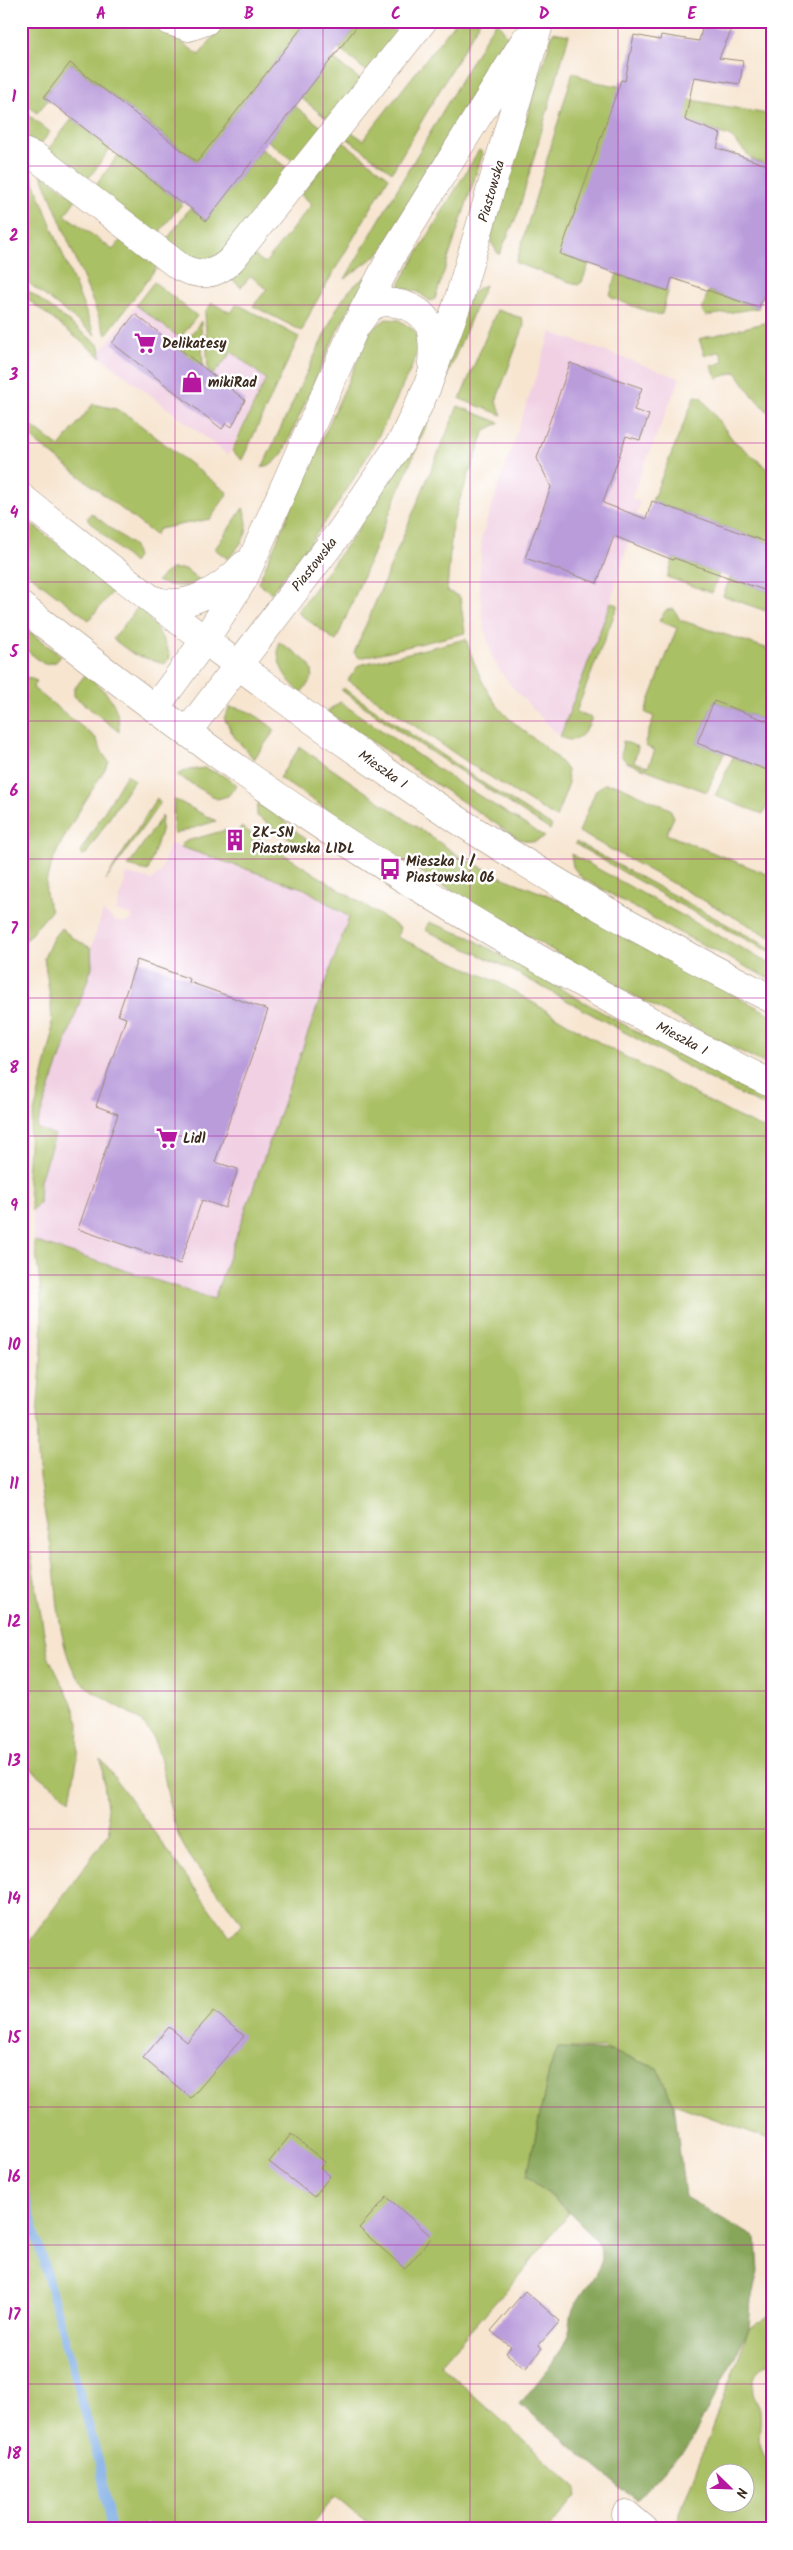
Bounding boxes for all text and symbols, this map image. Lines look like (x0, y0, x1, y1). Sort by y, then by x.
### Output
text: A (96, 2, 106, 27)
text: B (244, 2, 254, 27)
text: C (391, 2, 401, 27)
text: D (539, 2, 550, 27)
text: E (688, 2, 698, 27)
text: 1 (12, 85, 17, 110)
street label: Piastowska (473, 158, 511, 225)
text: 2 (9, 224, 19, 249)
supermarket icon: Delikatesy (132, 330, 158, 356)
place label: Delikatesy (162, 333, 227, 355)
text: 3 (9, 363, 19, 388)
shop icon: mikiRad (179, 369, 205, 395)
place label: mikiRad (208, 372, 257, 394)
text: 4 (10, 501, 19, 526)
street label: Piastowska (286, 533, 343, 597)
text: 5 (9, 640, 20, 665)
street label: Mieszka I (353, 745, 412, 795)
text: 6 (10, 779, 19, 804)
place label: ZK-SN Piastowska LIDL (252, 822, 355, 860)
building icon: ZK-SN Piastowska LIDL (222, 827, 248, 853)
place label: Mieszka I / Piastowska 06 (406, 851, 495, 889)
bus stop icon: Mieszka I / Piastowska 06 (377, 856, 403, 882)
text: 7 (10, 917, 18, 942)
street label: Mieszka I (652, 1016, 711, 1062)
text: 8 (9, 1056, 19, 1081)
supermarket icon: Lidl (154, 1125, 180, 1151)
place label: Lidl (183, 1128, 206, 1150)
text: 9 (10, 1194, 18, 1219)
text: 10 (7, 1333, 21, 1358)
text: 11 (9, 1472, 19, 1497)
text: 12 (7, 1610, 21, 1635)
text: 13 (7, 1749, 21, 1774)
text: 14 (7, 1887, 21, 1912)
text: 15 (8, 2026, 22, 2051)
text: 16 (7, 2165, 21, 2190)
text: 17 (8, 2303, 21, 2328)
text: 18 (7, 2442, 22, 2467)
north arrow (706, 2462, 756, 2512)
text: N (729, 2484, 753, 2501)

